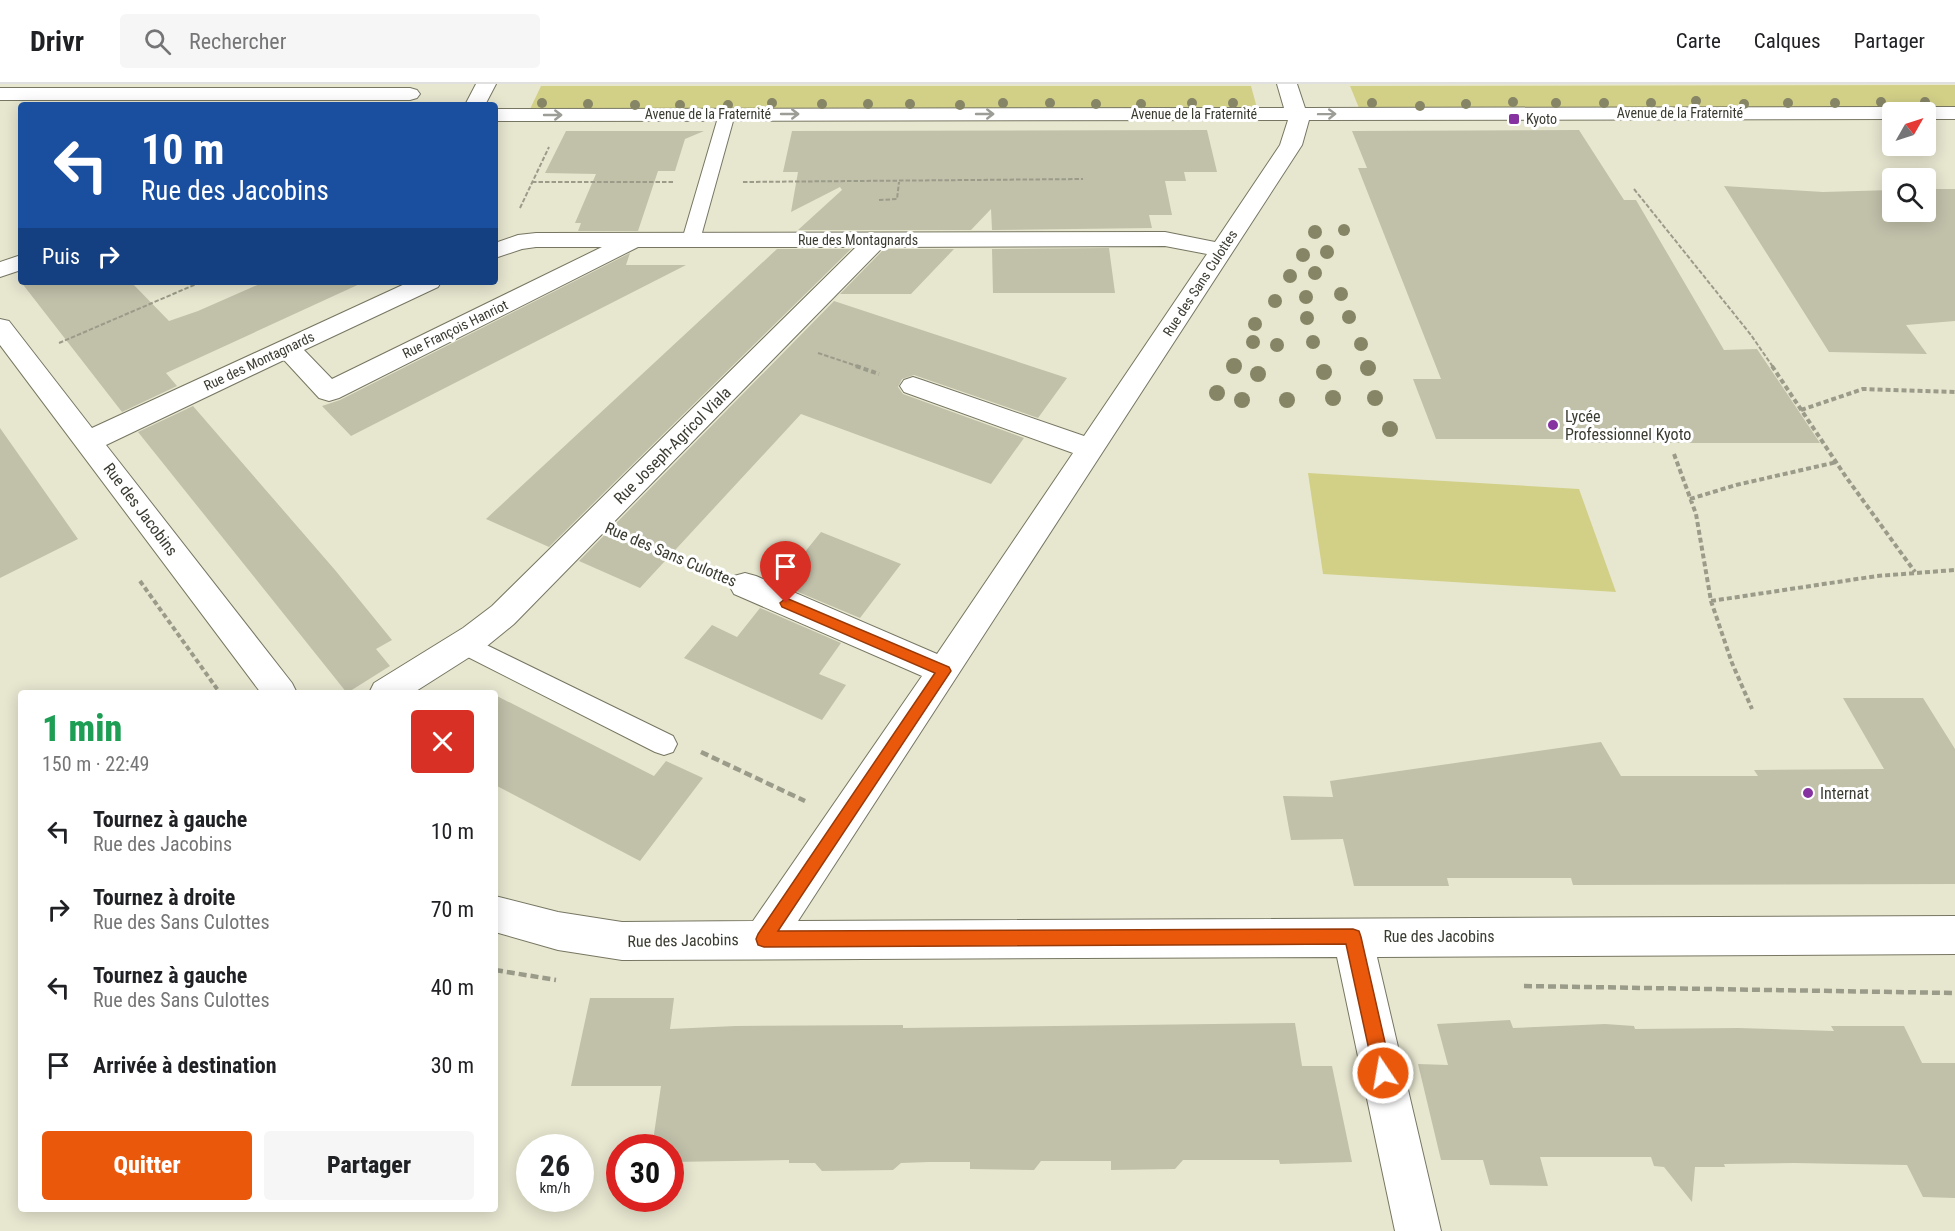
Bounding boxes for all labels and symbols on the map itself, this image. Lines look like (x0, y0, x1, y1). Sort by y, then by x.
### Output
north arrow (1882, 102, 1936, 156)
street label: Avenue de la Fraternité (1617, 105, 1744, 121)
street label: Avenue de la Fraternité (645, 106, 772, 122)
street label: Avenue de la Fraternité (1131, 106, 1258, 122)
one-way arrow (780, 108, 800, 120)
one-way arrow (975, 108, 995, 120)
one-way arrow (1317, 108, 1337, 120)
one-way arrow (543, 109, 563, 121)
place label: Kyoto (1526, 111, 1557, 127)
marker: Kyoto (1507, 112, 1521, 126)
street label: Rue des Sans Culottes (1160, 227, 1240, 339)
street label: Rue des Montagnards (798, 232, 918, 248)
street label: Rue François Hanriot (400, 297, 510, 361)
street label: Rue des Montagnards (201, 328, 317, 394)
street label: Rue Joseph-Agricol Viala (610, 383, 735, 508)
place label: Lycée Professionnel Kyoto (1565, 407, 1691, 444)
marker: Lycée Professionnel Kyoto (1546, 418, 1560, 432)
street label: Rue des Jacobins (100, 459, 182, 559)
street label: Rue des Sans Culottes (602, 518, 740, 591)
pin (760, 541, 811, 603)
place label: Internat (1820, 784, 1869, 803)
marker: Internat (1801, 786, 1815, 800)
street label: Rue des Jacobins (1383, 927, 1495, 946)
street label: Rue des Jacobins (627, 930, 739, 951)
position arrow (1351, 1041, 1415, 1105)
speed limit sign: 30 (606, 1134, 684, 1212)

